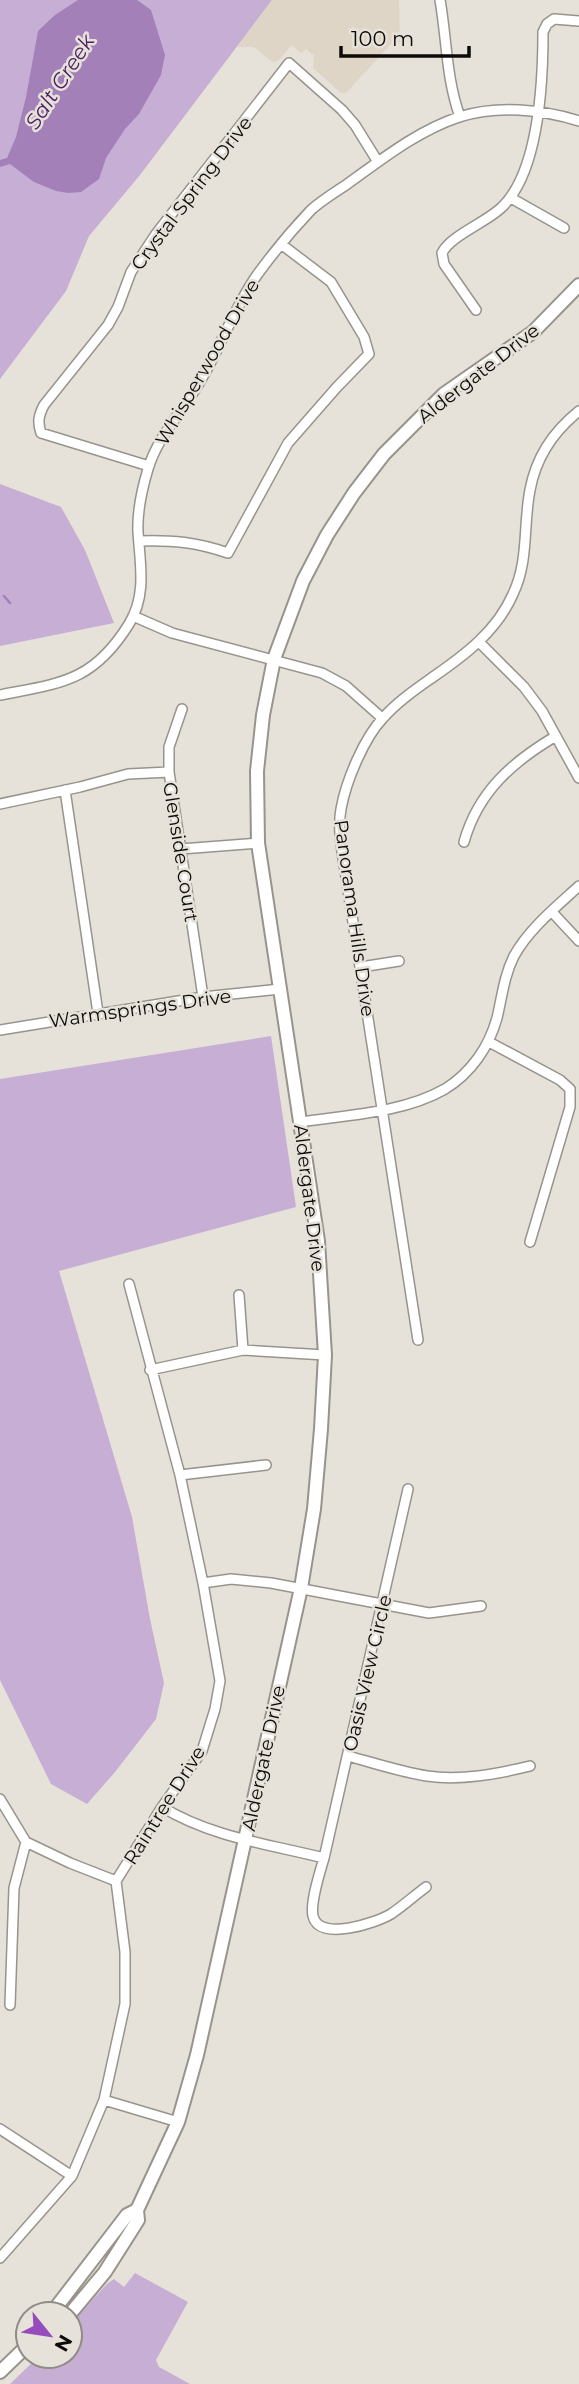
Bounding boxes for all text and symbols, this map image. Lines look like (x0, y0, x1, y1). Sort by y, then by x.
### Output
scale bar (341, 14, 469, 58)
text: 100 m (351, 26, 414, 51)
water label: Salt Creek (20, 28, 100, 134)
street label: Crystal Spring Drive (126, 112, 257, 275)
street label: Whisperwood Drive (150, 275, 264, 449)
street label: Aldergate Drive (413, 319, 544, 428)
street label: Glenside Court (158, 781, 203, 924)
street label: Panorama Hills Drive (329, 818, 380, 1018)
street label: Warmsprings Drive (48, 984, 233, 1033)
street label: Aldergate Drive (289, 1123, 330, 1273)
street label: Oasis View Circle (338, 1593, 397, 1754)
street label: Aldergate Drive (237, 1683, 290, 1833)
street label: Raintree Drive (119, 1742, 210, 1869)
north arrow (14, 2300, 84, 2370)
text: N (49, 2331, 77, 2356)

